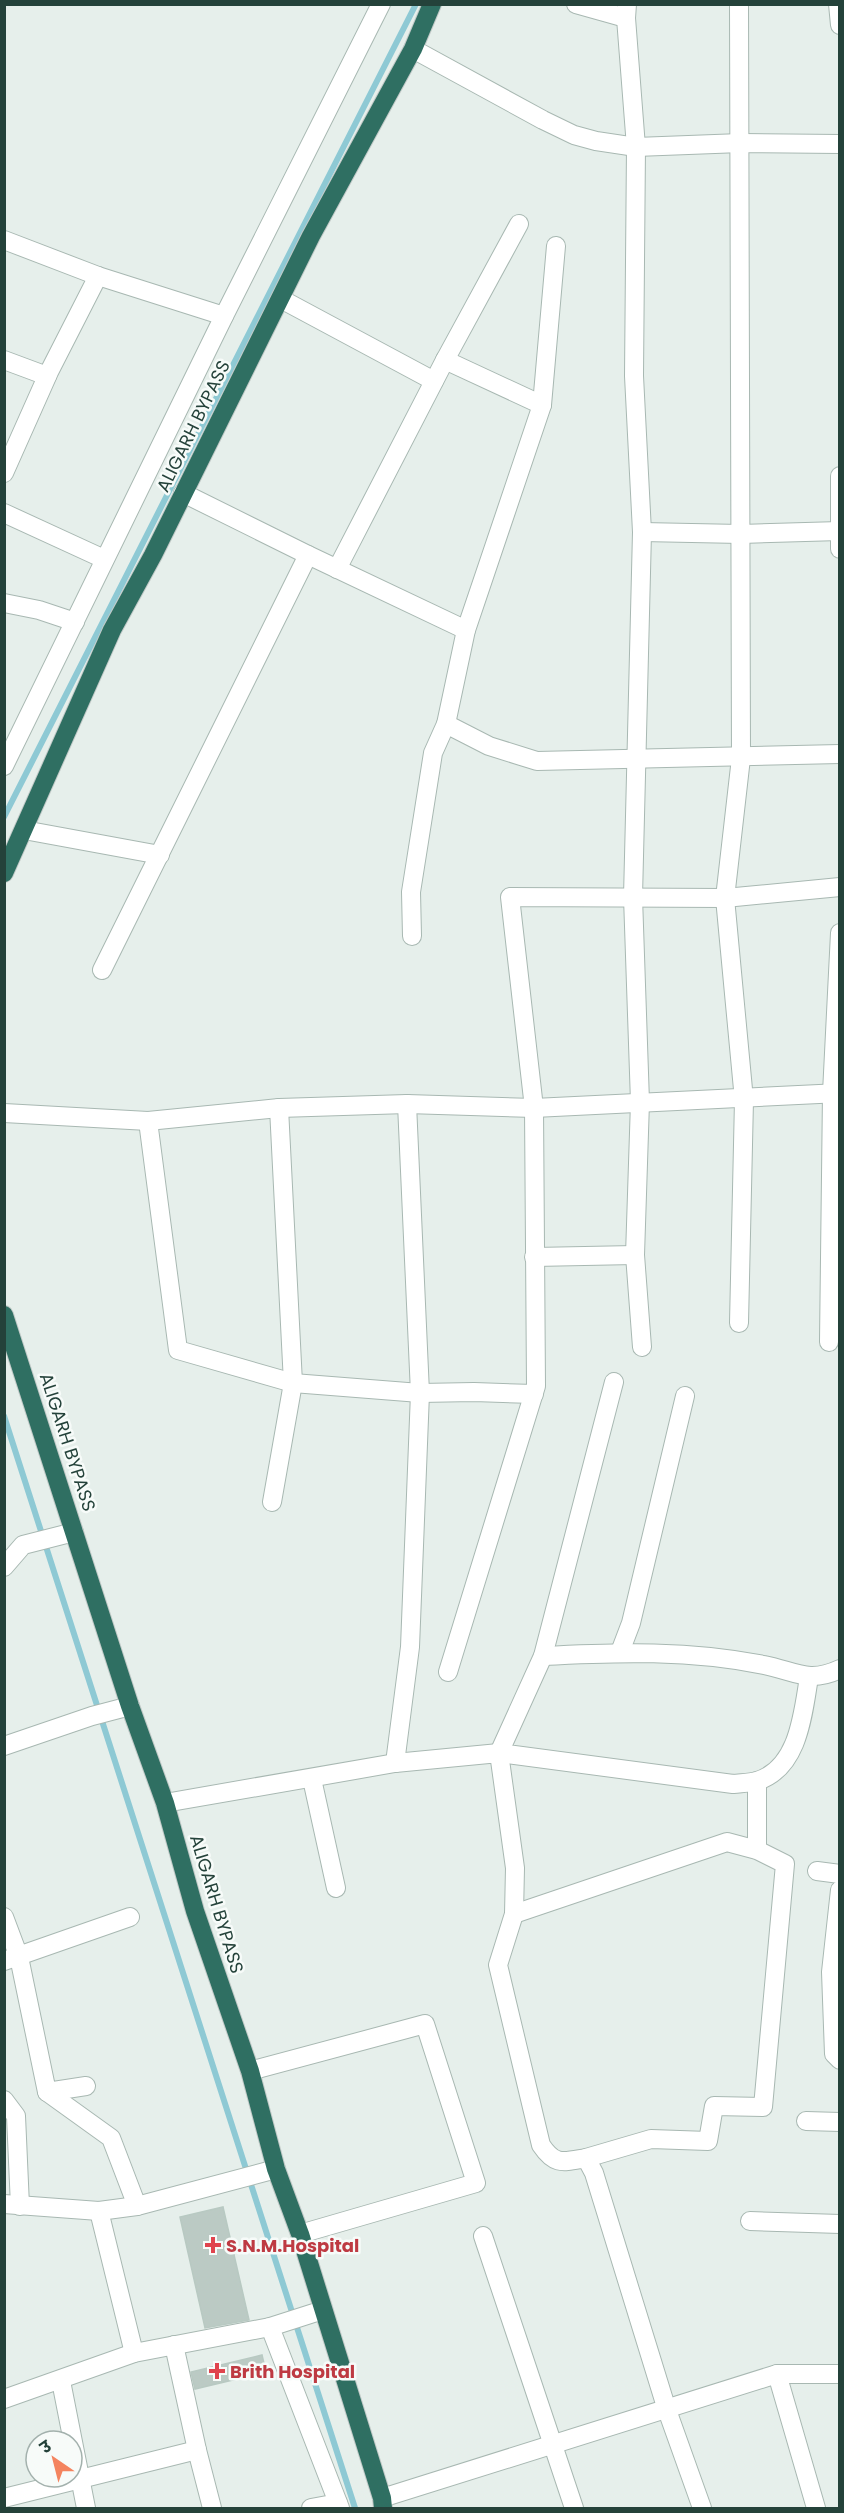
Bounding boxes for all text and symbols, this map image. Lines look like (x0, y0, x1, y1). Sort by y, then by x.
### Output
street label: ALIGARH BYPASS (150, 356, 236, 496)
street label: ALIGARH BYPASS (34, 1370, 102, 1514)
street label: ALIGARH BYPASS (184, 1832, 250, 1976)
place label: S.N.M.Hospital (226, 2233, 359, 2258)
marker: S.N.M.Hospital (204, 2236, 222, 2254)
place label: Brith Hospital (230, 2359, 355, 2384)
marker: Brith Hospital (208, 2362, 226, 2380)
north arrow (24, 2429, 84, 2489)
text: उ (35, 2435, 57, 2460)

